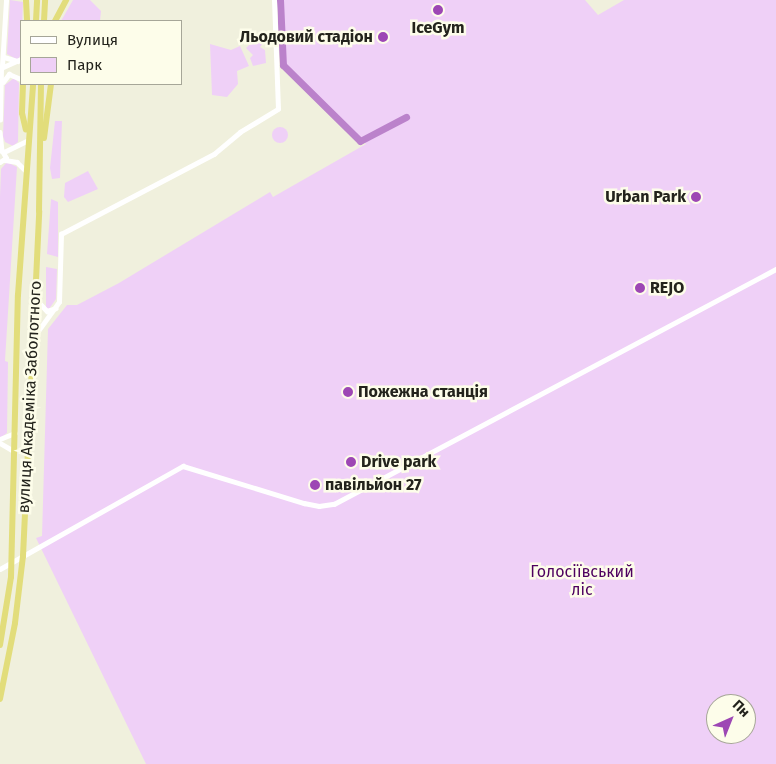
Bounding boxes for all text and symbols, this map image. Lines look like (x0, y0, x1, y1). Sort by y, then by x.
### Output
marker: IceGym (432, 4, 444, 16)
place label: IceGym (412, 18, 464, 38)
legend (20, 20, 182, 85)
place label: Льодовий стадіон (240, 27, 373, 47)
text: Вулиця (67, 31, 118, 49)
marker: Льодовий стадіон (377, 31, 389, 43)
text: Парк (67, 56, 102, 74)
place label: Urban Park (605, 187, 686, 207)
marker: Urban Park (690, 191, 702, 203)
place label: REJO (650, 278, 684, 298)
street label: вулиця Академіка Заболотного (14, 280, 46, 514)
marker: REJO (634, 282, 646, 294)
place label: Пожежна станція (358, 382, 488, 402)
marker: Пожежна станція (342, 386, 354, 398)
place label: Drive park (361, 452, 436, 472)
marker: Drive park (345, 456, 357, 468)
place label: павільйон 27 (325, 475, 422, 495)
marker: павільйон 27 (309, 479, 321, 491)
park label: Голосіївський ліс (530, 562, 634, 600)
north arrow (706, 694, 756, 744)
text: Пн (729, 696, 753, 721)

